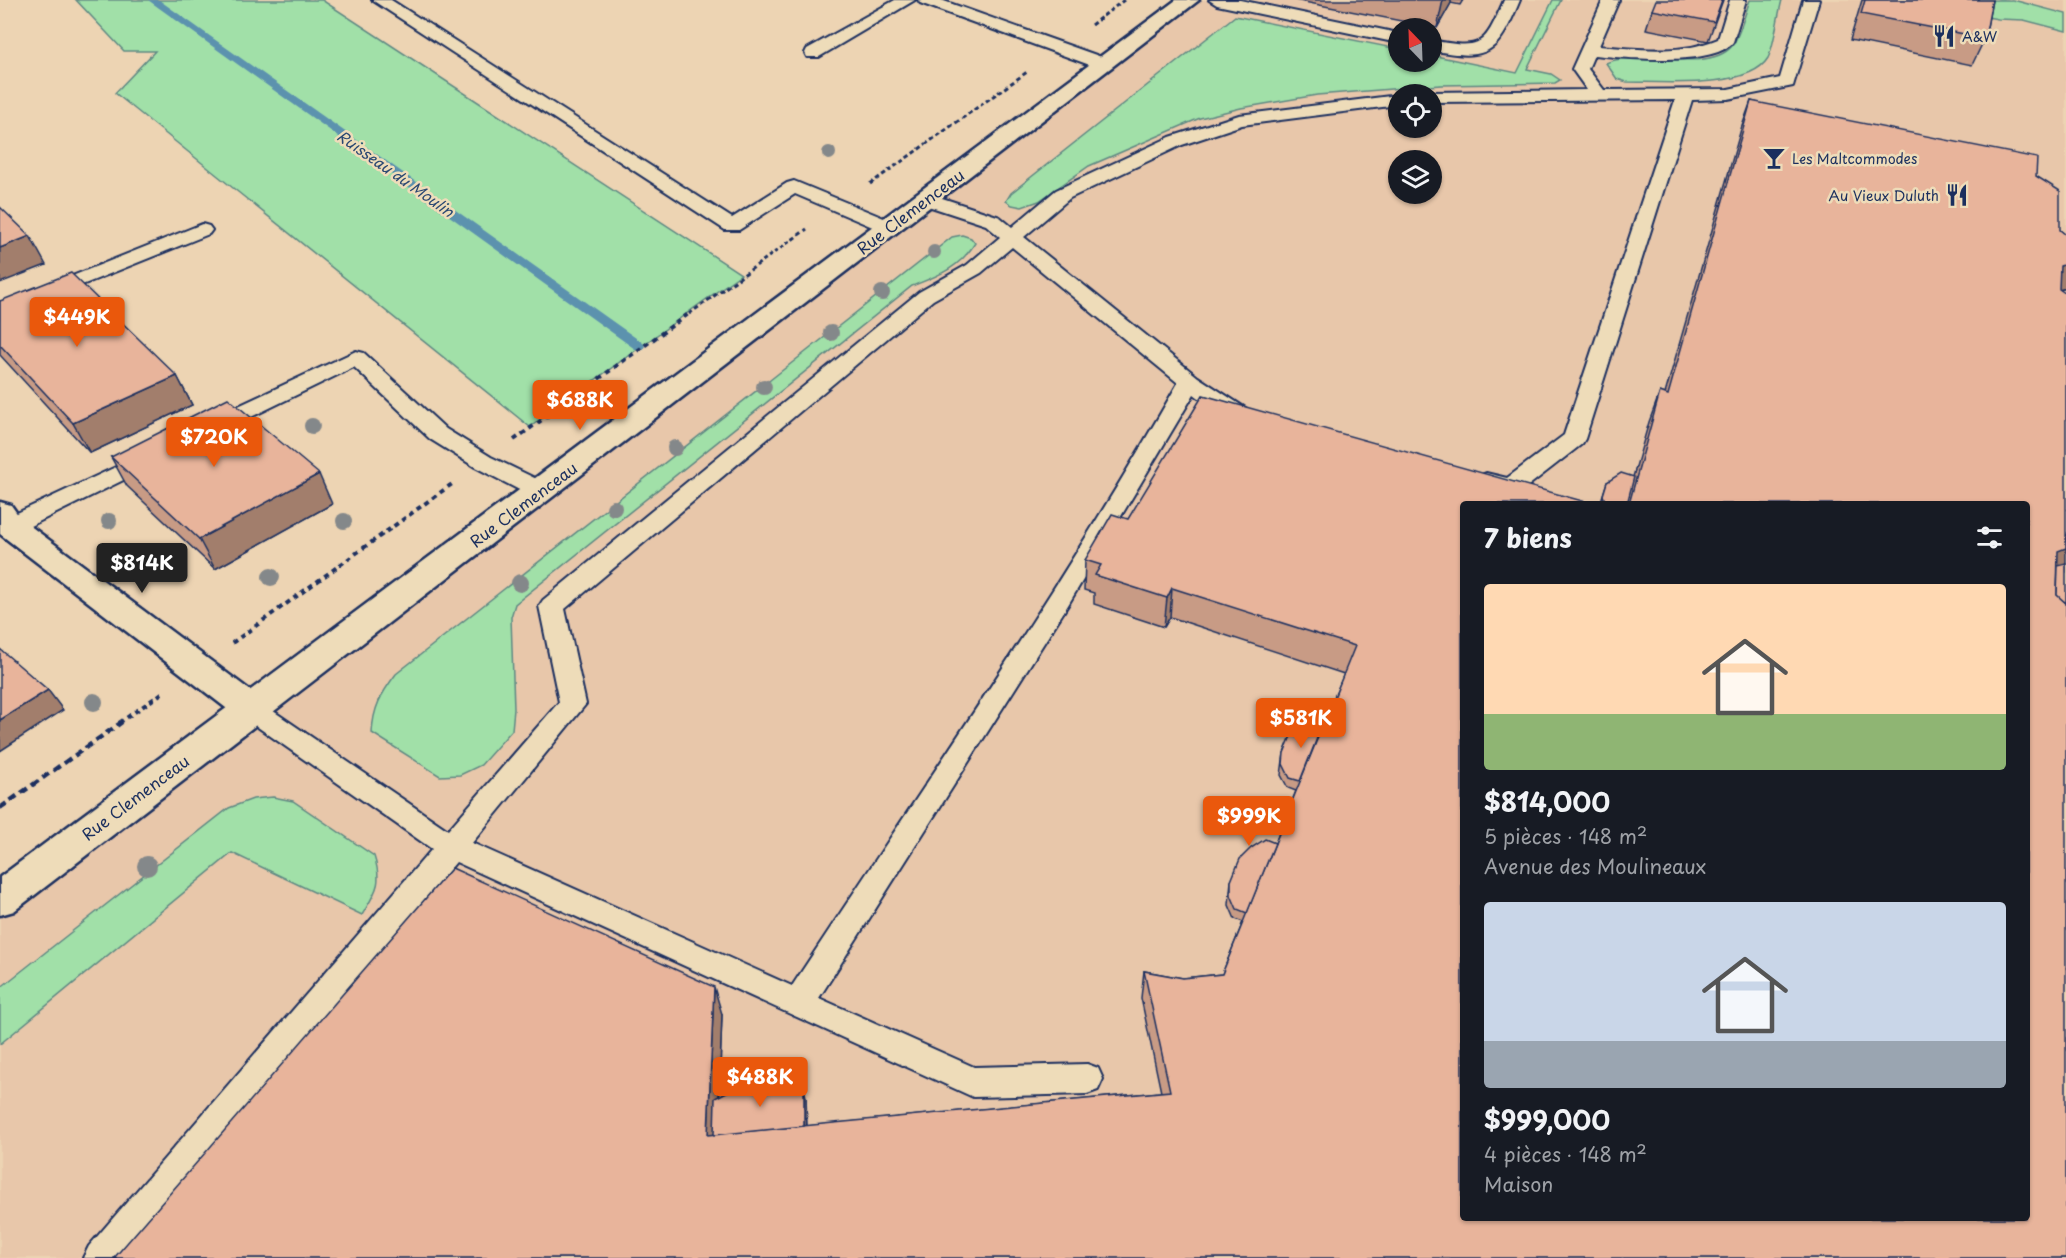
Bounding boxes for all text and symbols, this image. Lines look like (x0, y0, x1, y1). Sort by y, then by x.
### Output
north arrow (1388, 18, 1442, 72)
map controls (1388, 18, 1442, 204)
restaurant icon: A&W (1931, 23, 1957, 49)
place label: A&W (1962, 26, 1998, 47)
button: locate (1388, 84, 1442, 138)
water label: Ruisseau du Moulin (333, 124, 460, 222)
bar icon: Les Maltcommodes (1761, 145, 1787, 171)
place label: Les Maltcommodes (1792, 148, 1917, 169)
button: layers (1388, 150, 1442, 204)
street label: Rue Clemenceau (851, 163, 969, 259)
restaurant icon: Au Vieux Duluth (1944, 182, 1970, 208)
place label: Au Vieux Duluth (1829, 185, 1939, 206)
pin: $449K (35, 297, 119, 348)
text: $449K (44, 301, 110, 331)
pin: $688K (538, 380, 622, 431)
text: $688K (547, 384, 613, 414)
pin: $720K (172, 417, 256, 468)
text: $720K (180, 421, 248, 451)
street label: Rue Clemenceau (464, 456, 582, 552)
text: 7 biens (1484, 518, 1572, 557)
icon: filters (1973, 521, 2006, 554)
pin: $814K (100, 543, 184, 594)
text: $814K (110, 547, 174, 577)
icon: home (1691, 623, 1799, 731)
pin: $581K (1259, 698, 1343, 749)
text: $581K (1270, 702, 1332, 732)
street label: Rue Clemenceau (76, 749, 194, 845)
text: $814,000 (1484, 782, 1610, 821)
pin: $999K (1207, 796, 1291, 847)
text: $999K (1217, 800, 1281, 830)
text: 5 pièces · 148 m² (1484, 821, 1647, 851)
text: Avenue des Moulineaux (1484, 851, 1706, 881)
icon: home (1691, 941, 1799, 1049)
pin: $488K (718, 1057, 802, 1108)
text: $488K (727, 1061, 793, 1091)
text: $999,000 (1484, 1100, 1610, 1139)
text: 4 pièces · 148 m² (1484, 1139, 1647, 1169)
text: Maison (1484, 1169, 1553, 1199)

